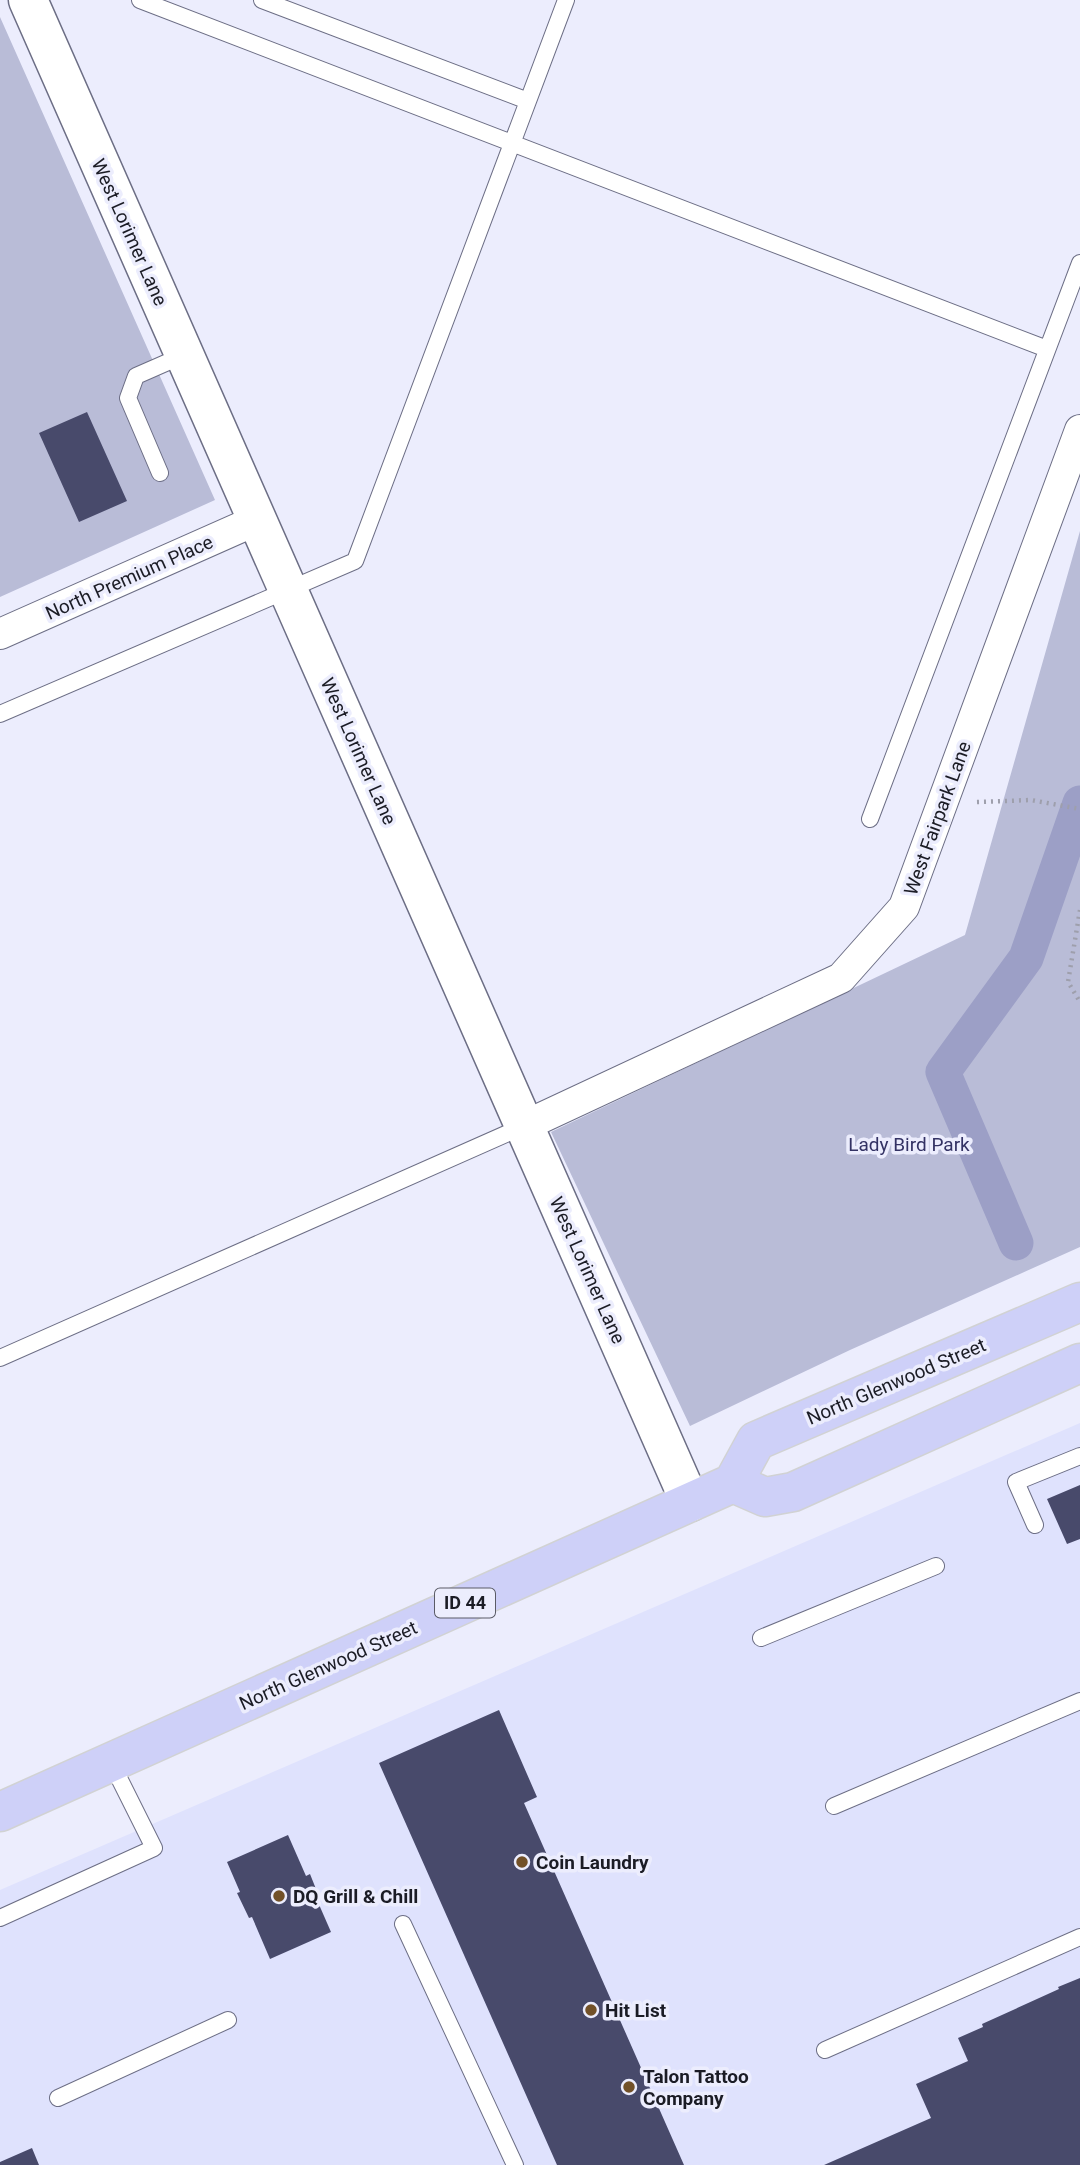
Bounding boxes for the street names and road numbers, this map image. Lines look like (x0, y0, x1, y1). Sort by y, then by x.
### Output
street label: West Lorimer Lane (87, 155, 172, 309)
street label: North Premium Place (42, 530, 217, 625)
street label: West Lorimer Lane (316, 674, 401, 828)
street label: West Fairpark Lane (899, 738, 976, 898)
street label: West Lorimer Lane (545, 1193, 630, 1347)
street label: North Glenwood Street (803, 1333, 989, 1430)
road number: ID 44 (435, 1588, 495, 1618)
street label: North Glenwood Street (236, 1616, 421, 1715)

